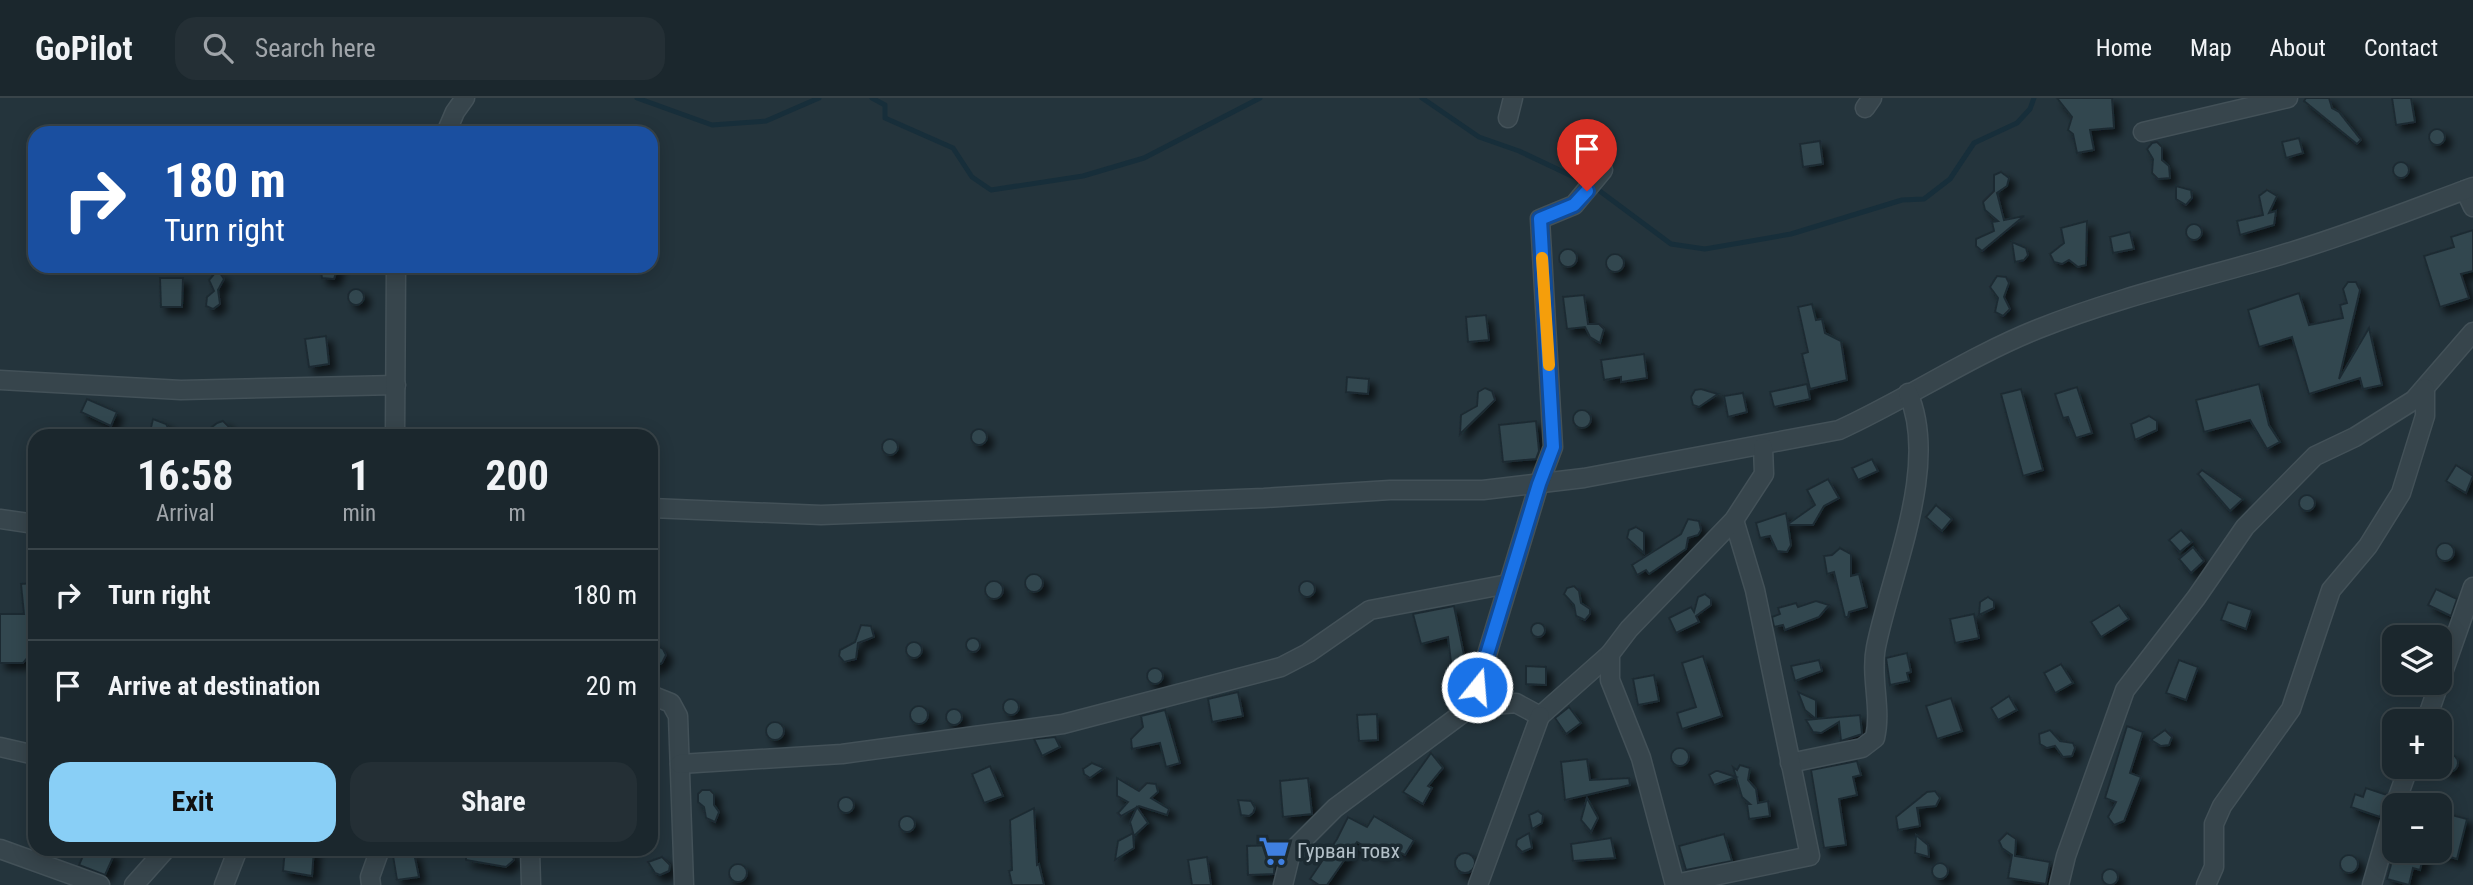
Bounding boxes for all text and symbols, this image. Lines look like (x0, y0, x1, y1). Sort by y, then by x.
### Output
search box (175, 17, 665, 80)
text: GoPilot (35, 29, 133, 68)
icon: search (199, 29, 237, 67)
text: Search here (255, 33, 376, 63)
text: Home (2096, 34, 2152, 62)
text: Map (2190, 34, 2232, 62)
text: About (2270, 34, 2326, 62)
text: Contact (2364, 34, 2438, 62)
pin (1557, 119, 1617, 191)
icon: arrive (1568, 130, 1606, 168)
text: 180 m (164, 152, 286, 209)
icon: right (49, 154, 140, 245)
text: Turn right (164, 211, 285, 249)
text: 16:58 (137, 451, 233, 500)
text: 1 (349, 451, 370, 500)
text: 200 (485, 451, 549, 500)
text: Arrival (156, 500, 214, 527)
text: min (342, 500, 376, 527)
text: m (508, 500, 526, 527)
icon: right (49, 576, 87, 614)
text: Turn right (108, 580, 210, 610)
text: 180 m (573, 580, 637, 610)
map controls (2382, 625, 2452, 863)
button: layers (2382, 625, 2452, 695)
position arrow (1440, 650, 1514, 724)
icon: arrive (49, 667, 87, 705)
text: Arrive at destination (108, 671, 320, 701)
text: 20 m (586, 671, 637, 701)
button: + (2382, 709, 2452, 779)
button: Exit (49, 762, 336, 842)
button: Share (350, 762, 637, 842)
button: − (2382, 793, 2452, 863)
supermarket icon: Гурван товх (1257, 834, 1291, 868)
place label: Гурван товх (1297, 839, 1400, 863)

